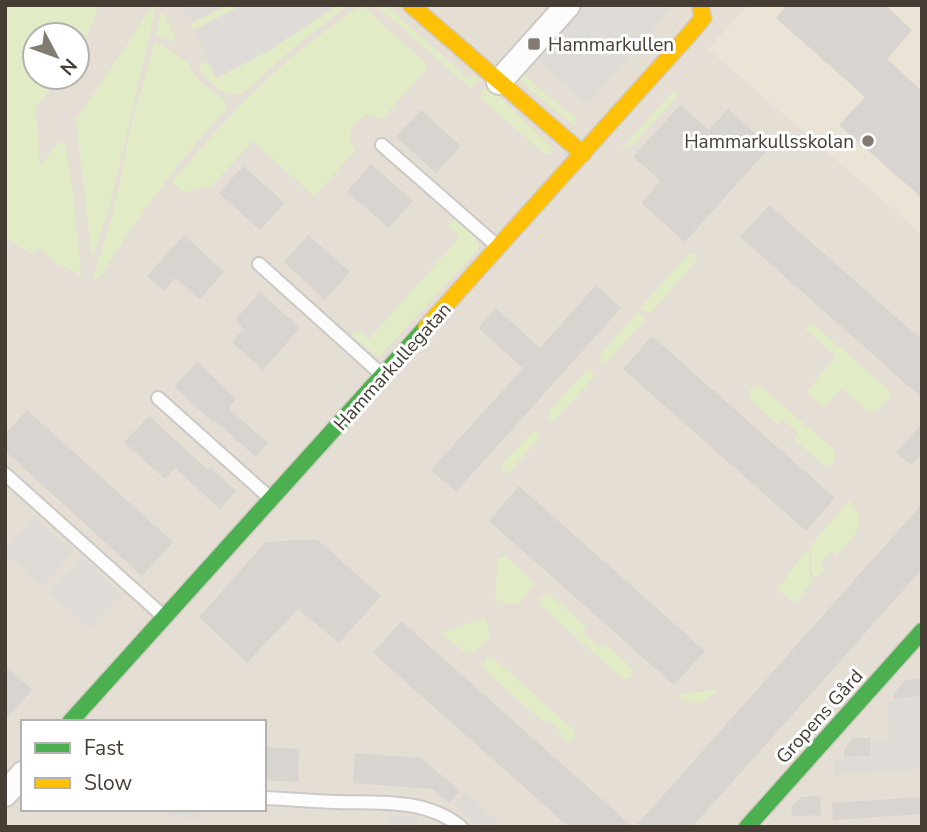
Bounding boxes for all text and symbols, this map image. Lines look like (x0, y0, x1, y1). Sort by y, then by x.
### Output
north arrow (21, 21, 91, 91)
place label: Hammarkullen (548, 32, 674, 58)
marker: Hammarkullen (526, 36, 542, 52)
text: N (54, 53, 83, 80)
place label: Hammarkullsskolan (684, 129, 854, 155)
marker: Hammarkullsskolan (860, 133, 876, 149)
street label: Hammarkullegatan (328, 297, 457, 436)
street label: Gropens Gård (770, 664, 869, 769)
legend (21, 720, 266, 811)
text: Fast (84, 734, 124, 762)
text: Slow (84, 769, 133, 797)

